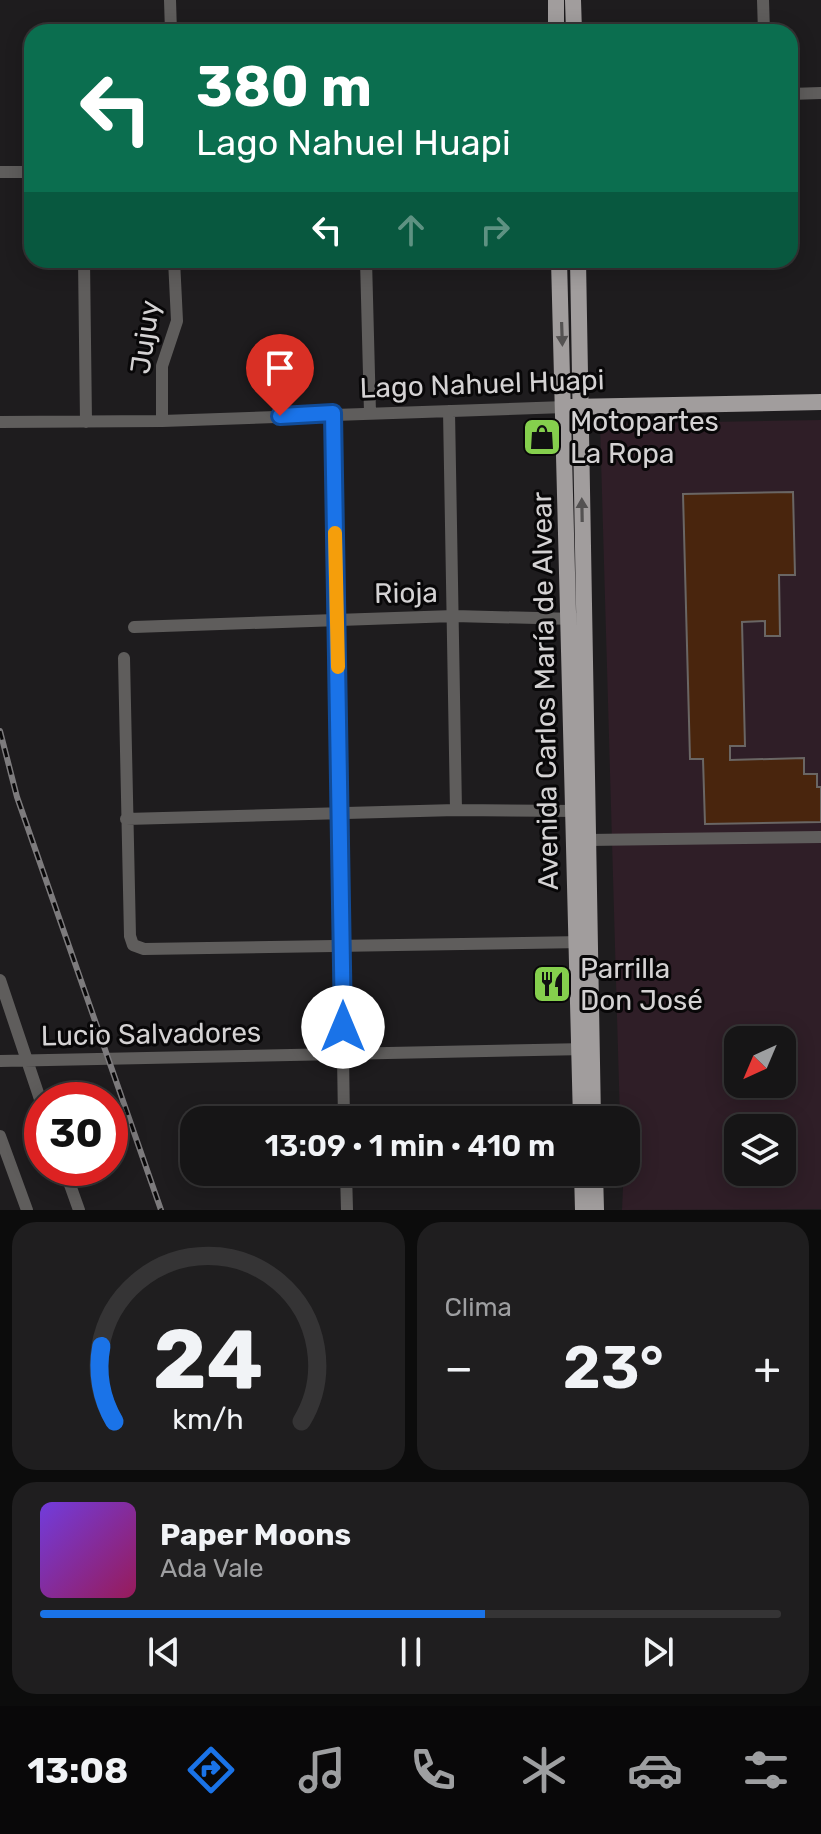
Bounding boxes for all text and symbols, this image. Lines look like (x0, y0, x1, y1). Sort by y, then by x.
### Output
text: 380 m (196, 54, 372, 120)
icon: left (64, 56, 168, 160)
text: Lago Nahuel Huapi (196, 121, 511, 164)
icon: left (305, 208, 349, 252)
icon: ahead (389, 208, 433, 252)
icon: right (473, 208, 517, 252)
street label: Jujuy (124, 298, 166, 376)
one-way arrow (555, 322, 568, 347)
pin (246, 334, 314, 416)
icon: arrive (258, 346, 302, 390)
street label: Lago Nahuel Huapi (359, 363, 605, 405)
place label: Motopartes La Ropa (570, 405, 719, 470)
shop icon: Motopartes La Ropa (521, 416, 563, 458)
street label: Avenida Carlos María de Alvear (525, 491, 565, 890)
one-way arrow (576, 497, 588, 522)
street label: Rioja (374, 576, 438, 610)
place label: Parrilla Don José (580, 952, 703, 1017)
restaurant icon: Parrilla Don José (531, 963, 573, 1005)
position arrow (301, 985, 385, 1069)
street label: Lucio Salvadores (40, 1016, 262, 1052)
north arrow (724, 1026, 796, 1098)
map controls (724, 1026, 796, 1186)
speed limit sign: 30 (24, 1082, 128, 1186)
button: layers (724, 1114, 796, 1186)
text: 13:09 · 1 min · 410 m (265, 1128, 555, 1164)
text: Clima (445, 1292, 512, 1323)
text: 24 (153, 1310, 264, 1409)
text: 23° (563, 1332, 664, 1403)
text: − (445, 1342, 473, 1394)
text: + (754, 1342, 781, 1394)
text: km/h (173, 1402, 244, 1436)
text: Paper Moons (160, 1517, 351, 1553)
text: Ada Vale (160, 1553, 264, 1584)
icon: previous (142, 1630, 186, 1674)
icon: pause (389, 1630, 433, 1674)
icon: next (636, 1630, 680, 1674)
icon: directions (183, 1742, 239, 1798)
icon: music (294, 1742, 350, 1798)
icon: phone (405, 1742, 461, 1798)
icon: climate (516, 1742, 572, 1798)
icon: car (627, 1742, 683, 1798)
icon: filters (738, 1742, 794, 1798)
text: 13:08 (27, 1749, 128, 1792)

